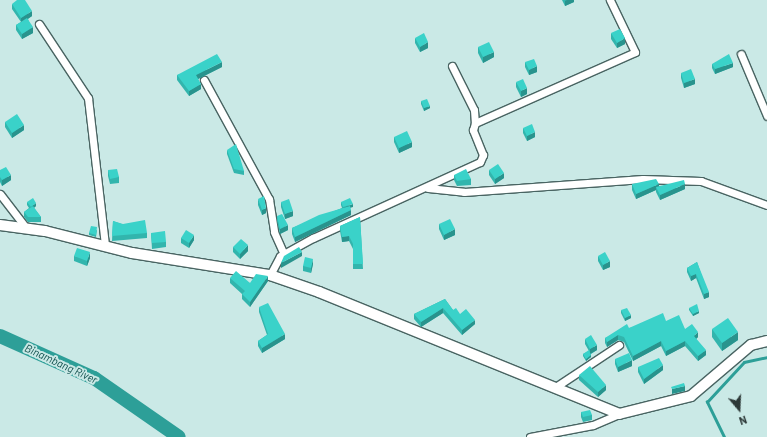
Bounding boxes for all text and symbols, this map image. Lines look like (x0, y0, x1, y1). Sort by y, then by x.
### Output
water label: Binambang River (23, 341, 99, 387)
north arrow (719, 389, 759, 429)
text: N (737, 413, 749, 428)

